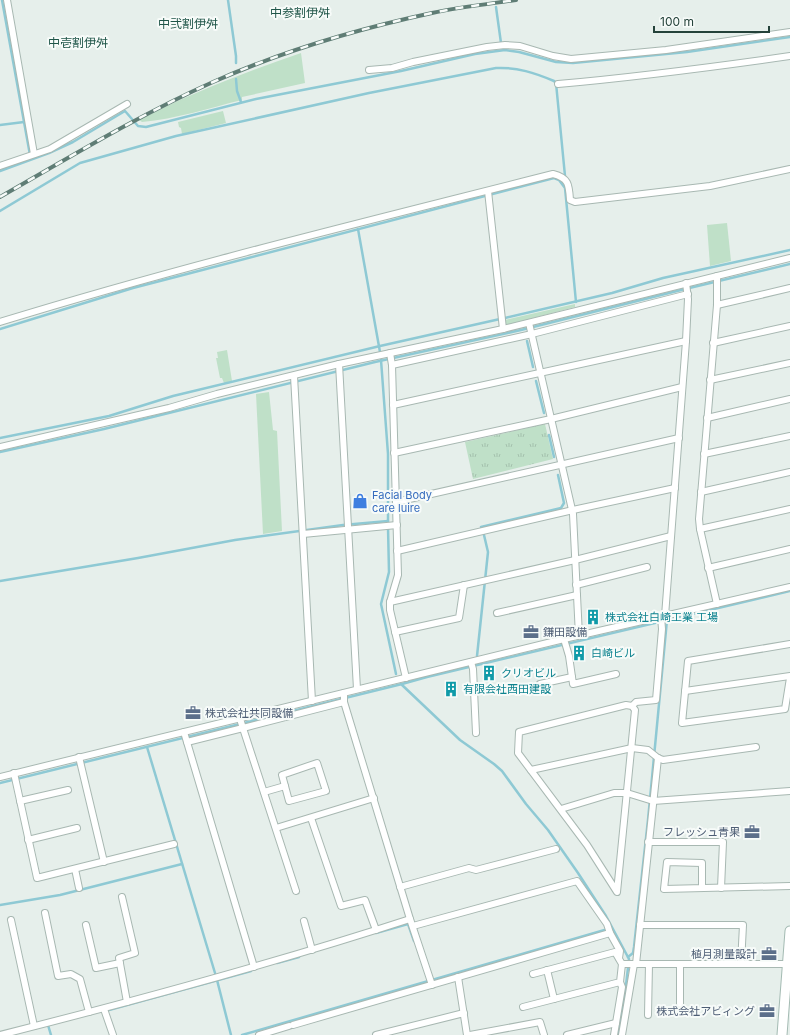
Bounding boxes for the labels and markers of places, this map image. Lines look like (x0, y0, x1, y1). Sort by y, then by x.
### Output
place label: Facial Body care luire (372, 488, 432, 515)
shop icon: Facial Body care luire (351, 492, 369, 510)
building icon: 株式会社白崎工業 工場 (584, 608, 602, 626)
place label: 株式会社白崎工業 工場 (605, 610, 718, 624)
office icon: 鎌田設備 (522, 623, 540, 641)
place label: 鎌田設備 (543, 625, 587, 639)
building icon: 白崎ビル (570, 644, 588, 662)
place label: 白崎ビル (591, 646, 635, 660)
building icon: クリオビル (480, 664, 498, 682)
place label: クリオビル (501, 666, 556, 680)
building icon: 有限会社西田建設 (442, 680, 460, 698)
place label: 有限会社西田建設 (463, 682, 551, 696)
office icon: 株式会社共同設備 (184, 704, 202, 722)
place label: 株式会社共同設備 (205, 706, 293, 720)
office icon: フレッシュ青果 (743, 823, 761, 841)
place label: フレッシュ青果 (663, 825, 740, 839)
office icon: 植月測量設計 (760, 945, 778, 963)
place label: 植月測量設計 (691, 947, 757, 961)
office icon: 株式会社アビィング (758, 1002, 776, 1020)
place label: 株式会社アビィング (656, 1004, 755, 1018)

